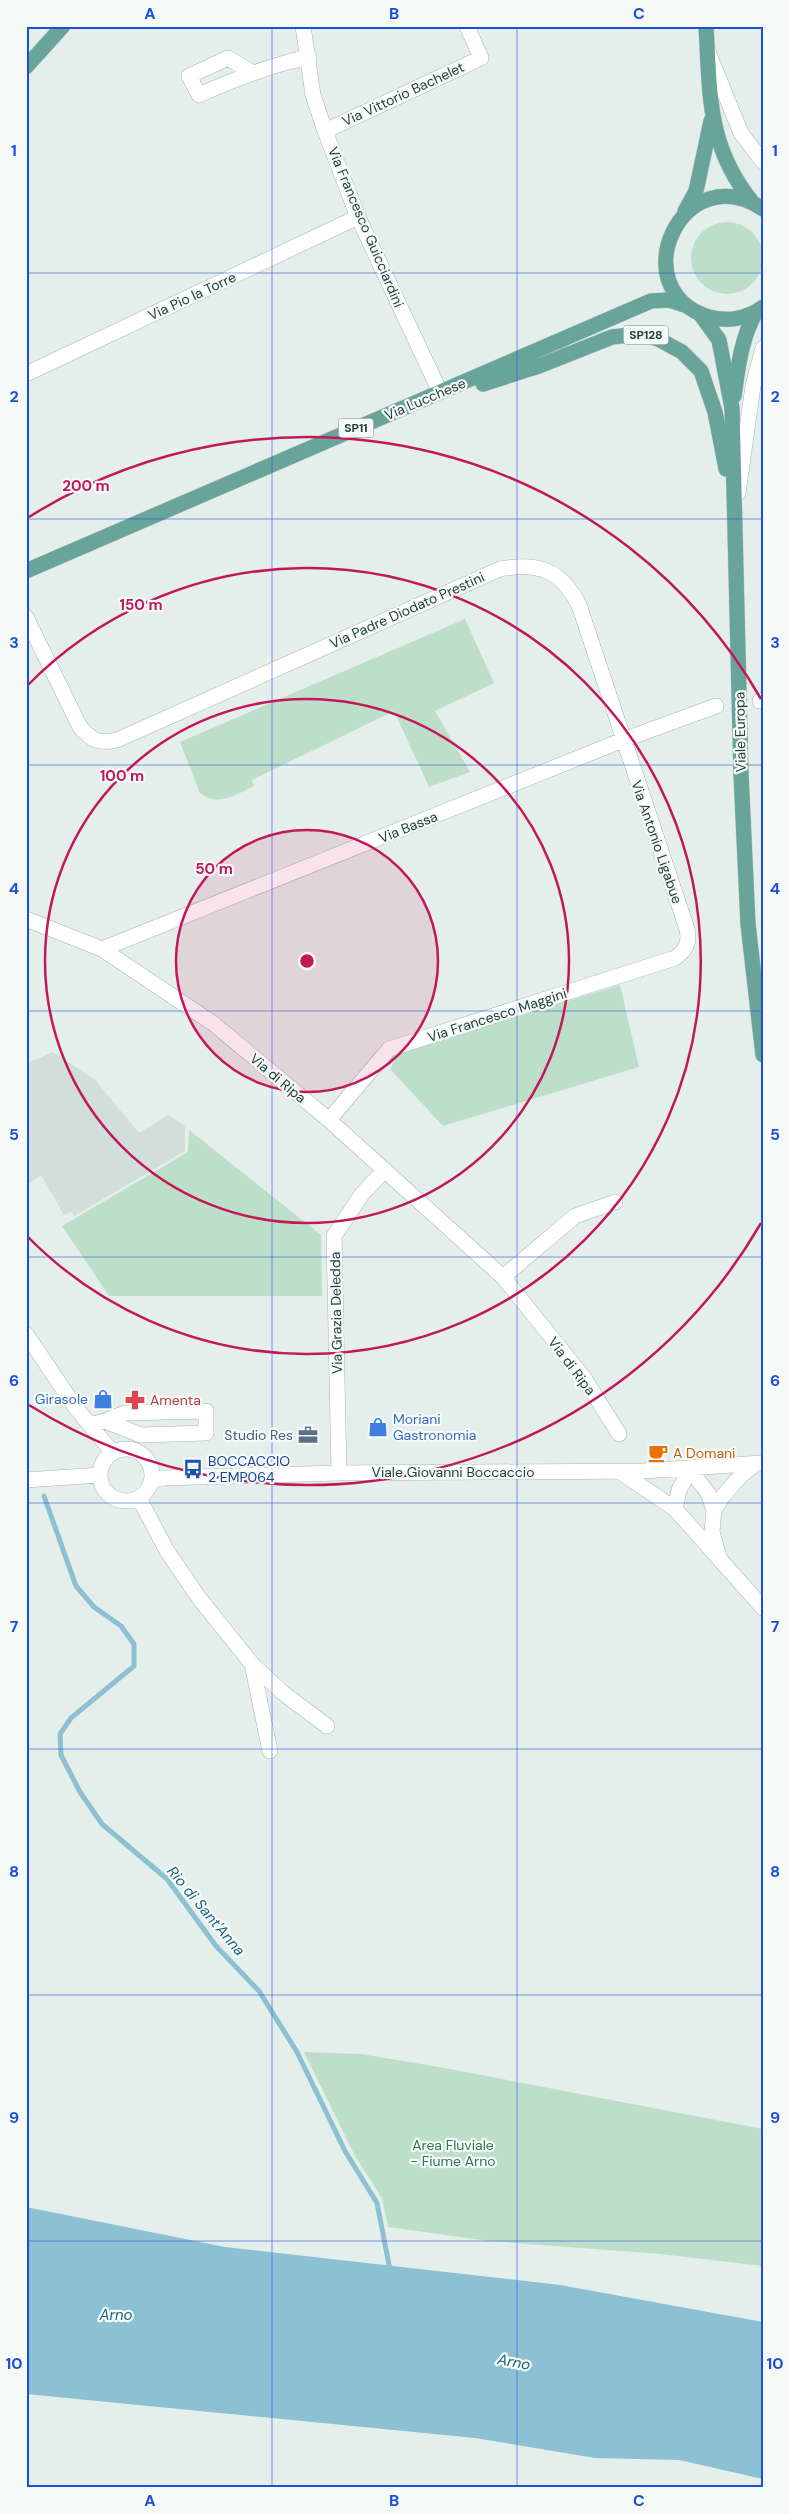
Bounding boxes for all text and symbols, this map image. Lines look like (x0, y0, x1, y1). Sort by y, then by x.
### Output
text: A (144, 3, 156, 24)
text: B (389, 3, 399, 24)
text: C (633, 3, 645, 24)
street label: Via Vittorio Bachelet (339, 58, 467, 130)
text: 1 (11, 140, 17, 161)
text: 1 (772, 140, 778, 161)
street label: Via Francesco Guicciardini (324, 144, 408, 310)
street label: Via Pio la Torre (145, 268, 239, 324)
road number: SP128 (624, 326, 668, 344)
street label: Via Lucchese (382, 374, 468, 424)
text: 2 (9, 386, 19, 407)
text: 2 (770, 386, 780, 407)
road number: SP11 (338, 418, 374, 438)
text: 200 m (62, 476, 110, 496)
street label: Via Padre Diodato Prestini (327, 568, 487, 652)
text: 150 m (120, 595, 163, 615)
text: 3 (9, 632, 19, 653)
text: 3 (770, 632, 780, 653)
street label: Viale Europa (730, 692, 750, 772)
text: 100 m (100, 766, 144, 786)
street label: Via Antonio Ligabue (627, 778, 687, 906)
street label: Via Bassa (376, 807, 440, 847)
text: 50 m (195, 859, 233, 879)
text: 4 (9, 878, 19, 899)
text: 4 (770, 878, 780, 899)
centre of rings (298, 952, 316, 970)
street label: Via Francesco Maggini (425, 984, 569, 1046)
street label: Via di Ripa (246, 1049, 310, 1107)
text: 5 (9, 1124, 19, 1145)
text: 5 (770, 1124, 780, 1145)
street label: Via Grazia Deledda (326, 1252, 346, 1374)
street label: Via di Ripa (544, 1333, 600, 1399)
text: 6 (9, 1370, 19, 1391)
text: 6 (770, 1370, 780, 1391)
shop icon: Girasole (92, 1388, 114, 1410)
pharmacy icon: Amenta (124, 1389, 146, 1411)
place label: Girasole (35, 1390, 88, 1408)
place label: Amenta (150, 1391, 201, 1409)
place label: Moriani Gastronomia (393, 1410, 476, 1444)
shop icon: Moriani Gastronomia (367, 1416, 389, 1438)
office icon: Studio Res (297, 1424, 319, 1446)
place label: Studio Res (224, 1426, 293, 1444)
cafe icon: A Domani (647, 1442, 669, 1464)
place label: A Domani (673, 1444, 735, 1462)
place label: BOCCACCIO 2 EMP064 (208, 1452, 290, 1486)
bus stop icon: BOCCACCIO 2 EMP064 (182, 1458, 204, 1480)
street label: Viale Giovanni Boccaccio (372, 1463, 534, 1481)
text: 7 (10, 1616, 19, 1637)
text: 7 (771, 1616, 780, 1637)
text: 8 (9, 1861, 19, 1882)
text: 8 (770, 1861, 780, 1882)
water label: Rio di Sant'Anna (162, 1862, 250, 1960)
text: 9 (9, 2107, 19, 2128)
text: 9 (770, 2107, 780, 2128)
park label: Area Fluviale - Fiume Arno (410, 2136, 496, 2170)
water label: Arno (98, 2305, 133, 2325)
water label: Arno (495, 2349, 532, 2375)
text: 10 (5, 2353, 23, 2374)
text: 10 (766, 2353, 784, 2374)
text: A (144, 2490, 156, 2511)
text: B (389, 2490, 399, 2511)
text: C (633, 2490, 645, 2511)

